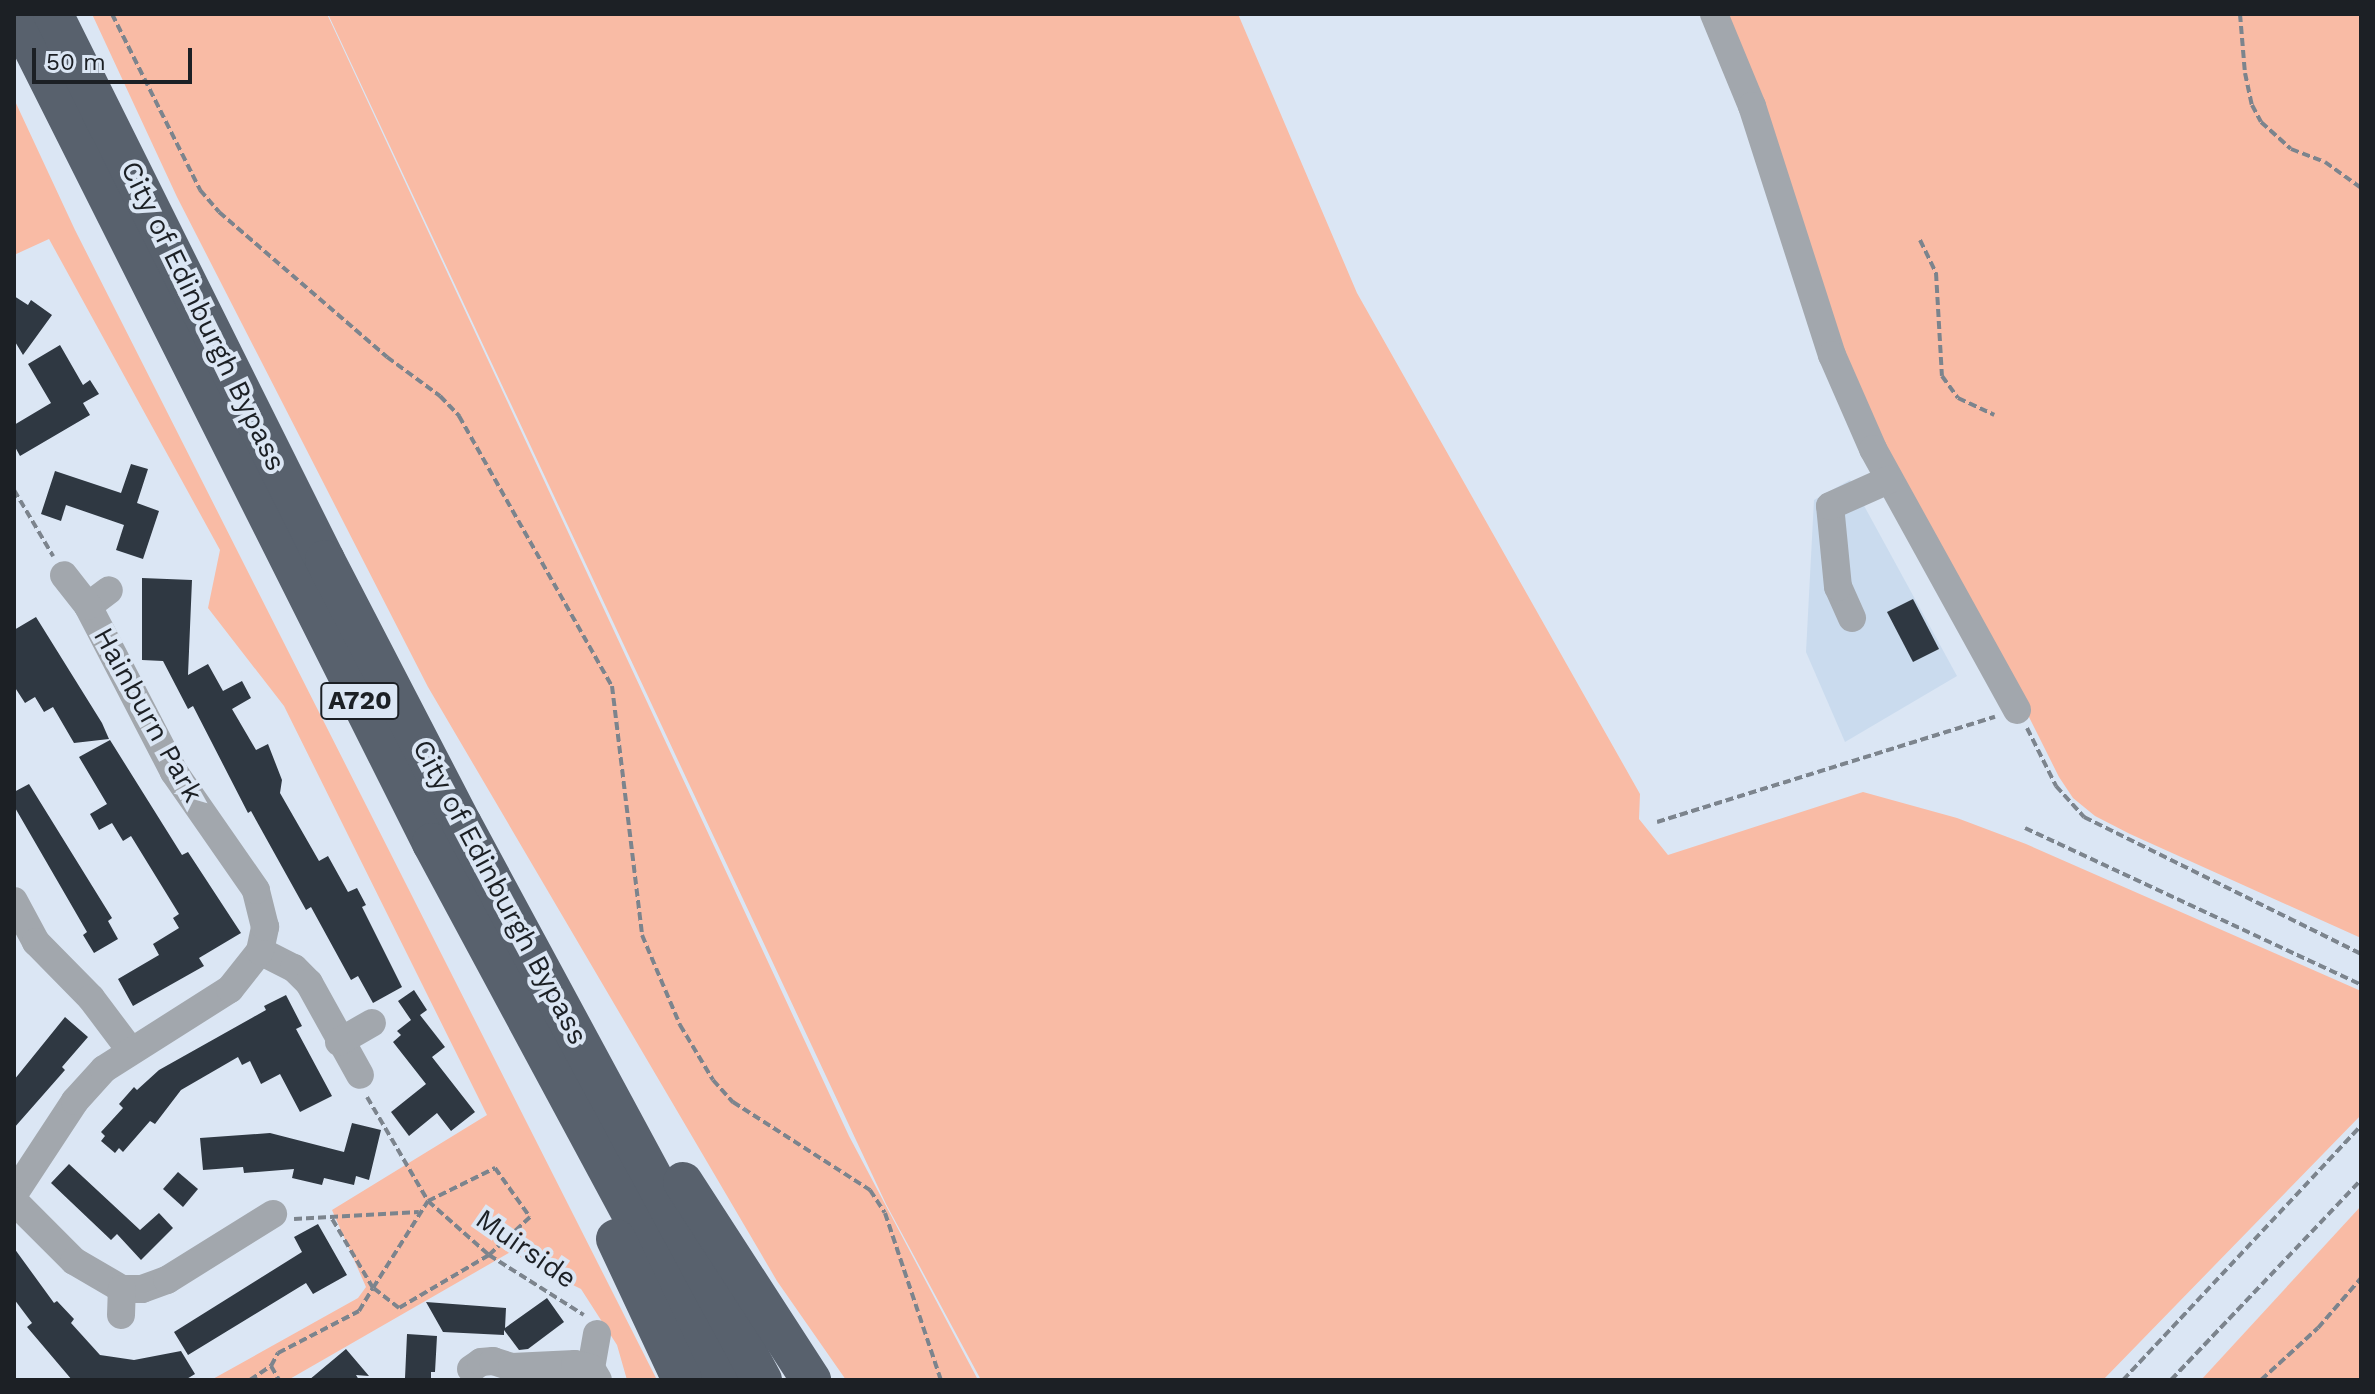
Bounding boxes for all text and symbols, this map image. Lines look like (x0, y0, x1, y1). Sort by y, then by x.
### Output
scale bar (36, 32, 196, 82)
text: 50 m (46, 48, 106, 76)
street label: City of Edinburgh Bypass (113, 155, 293, 477)
street label: Hainburn Park (86, 622, 210, 808)
road number: A720 (320, 679, 400, 723)
street label: City of Edinburgh Bypass (405, 733, 595, 1051)
street label: Muirside (469, 1202, 583, 1296)

